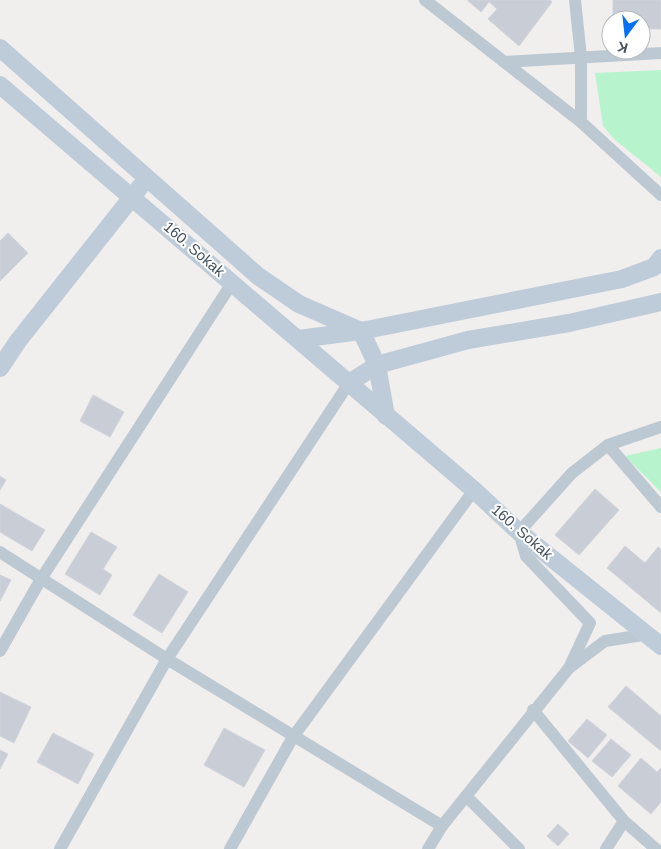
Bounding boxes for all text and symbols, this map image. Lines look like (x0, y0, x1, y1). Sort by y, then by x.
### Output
north arrow (601, 10, 651, 60)
text: K (616, 39, 630, 57)
street label: 160. Sokak (160, 218, 229, 280)
street label: 160. Sokak (488, 501, 557, 563)

